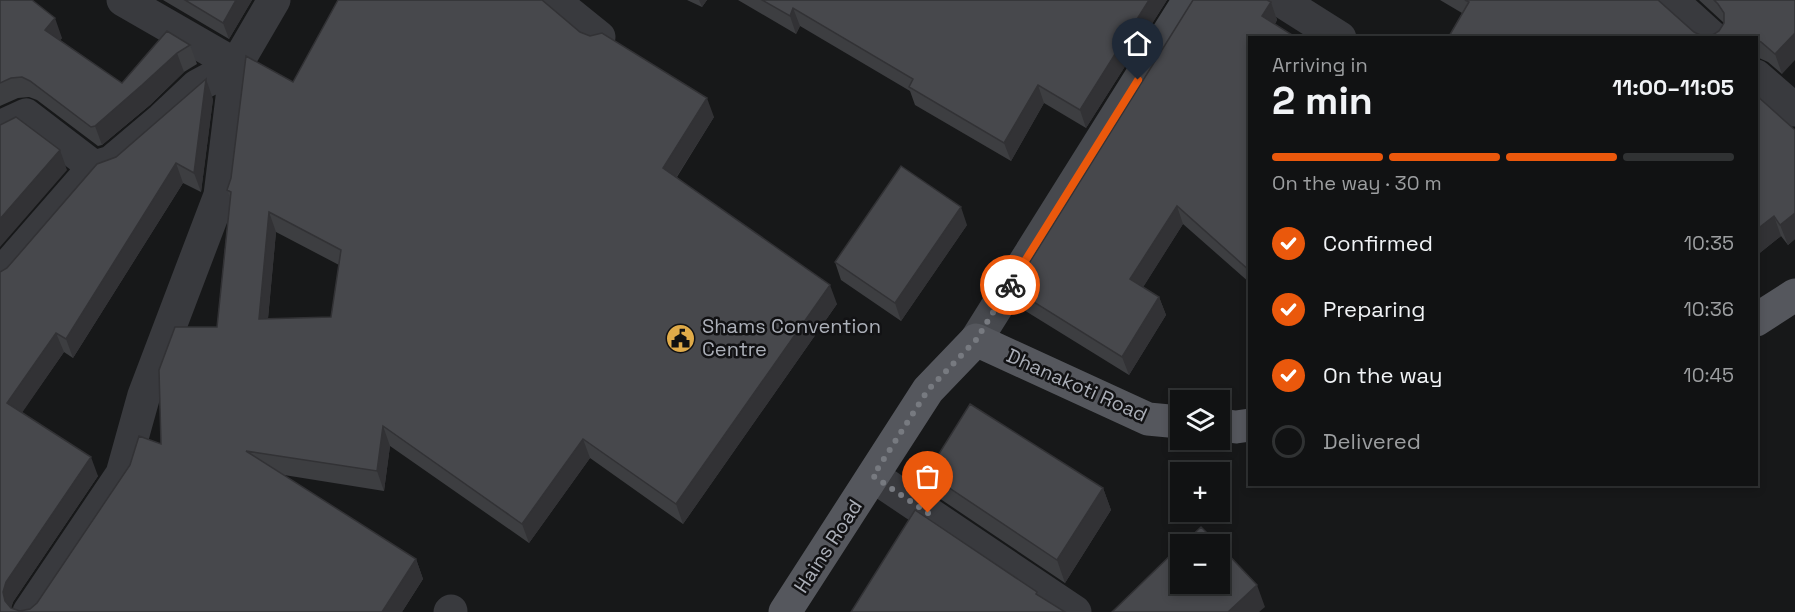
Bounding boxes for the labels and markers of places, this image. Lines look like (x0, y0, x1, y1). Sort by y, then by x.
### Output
pin (1112, 18, 1163, 80)
place label: Shams Convention Centre (702, 313, 881, 362)
public building icon: Shams Convention Centre (665, 322, 697, 354)
pin (902, 451, 953, 513)

